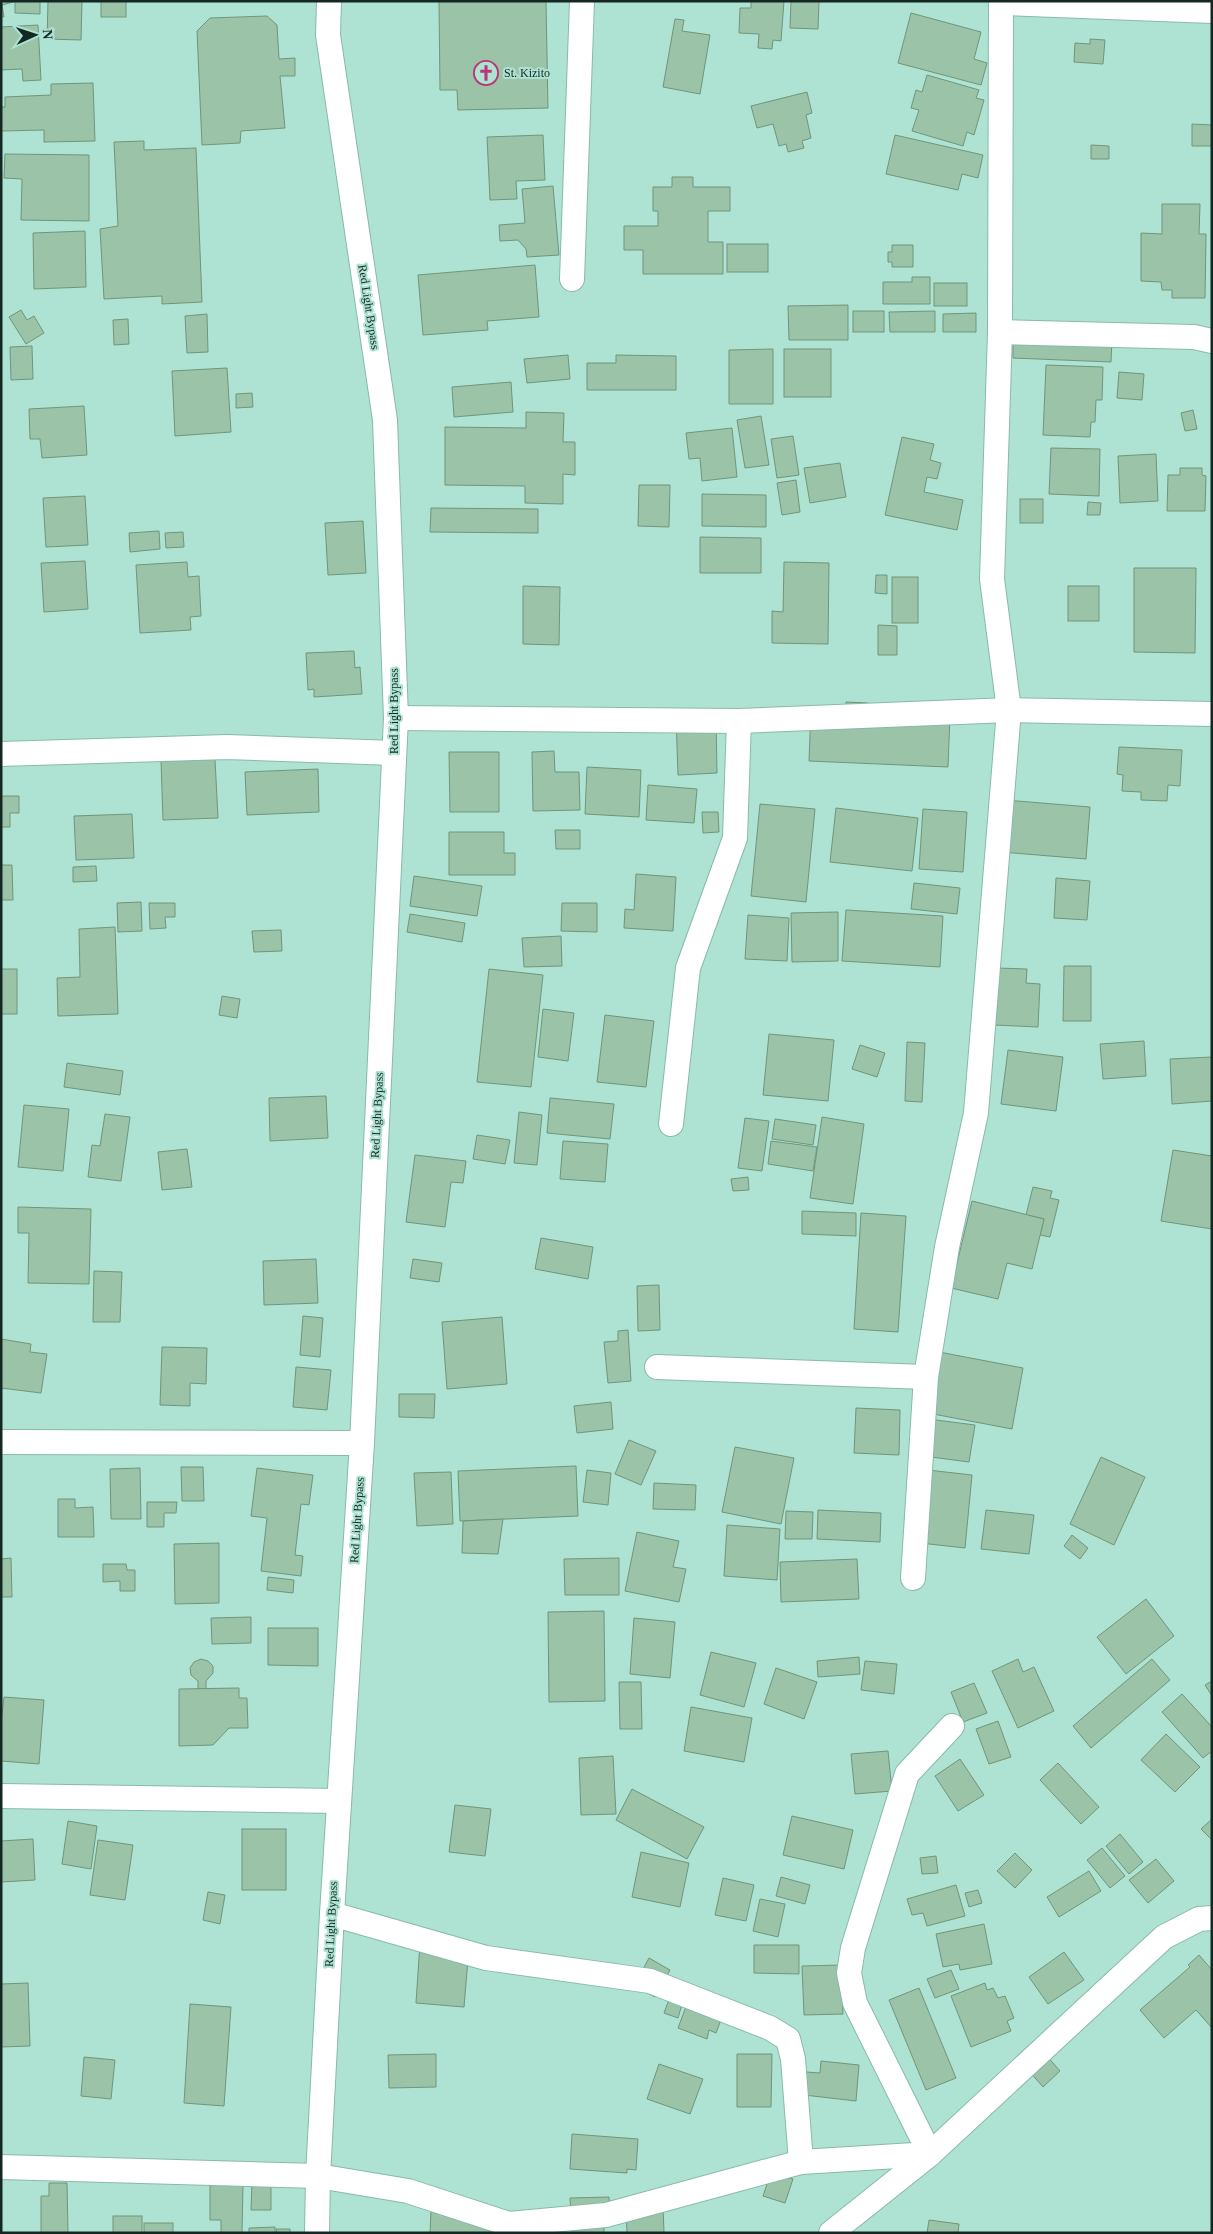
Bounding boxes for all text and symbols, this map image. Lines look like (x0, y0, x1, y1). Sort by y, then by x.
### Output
north arrow (10, 10, 60, 60)
text: N (40, 29, 55, 40)
church icon: St. Kizito (473, 60, 499, 86)
place label: St. Kizito (504, 66, 550, 80)
street label: Red Light Bypass (355, 263, 383, 351)
street label: Red Light Bypass (387, 668, 401, 754)
street label: Red Light Bypass (368, 1071, 386, 1158)
street label: Red Light Bypass (347, 1476, 367, 1563)
street label: Red Light Bypass (322, 1880, 340, 1967)

